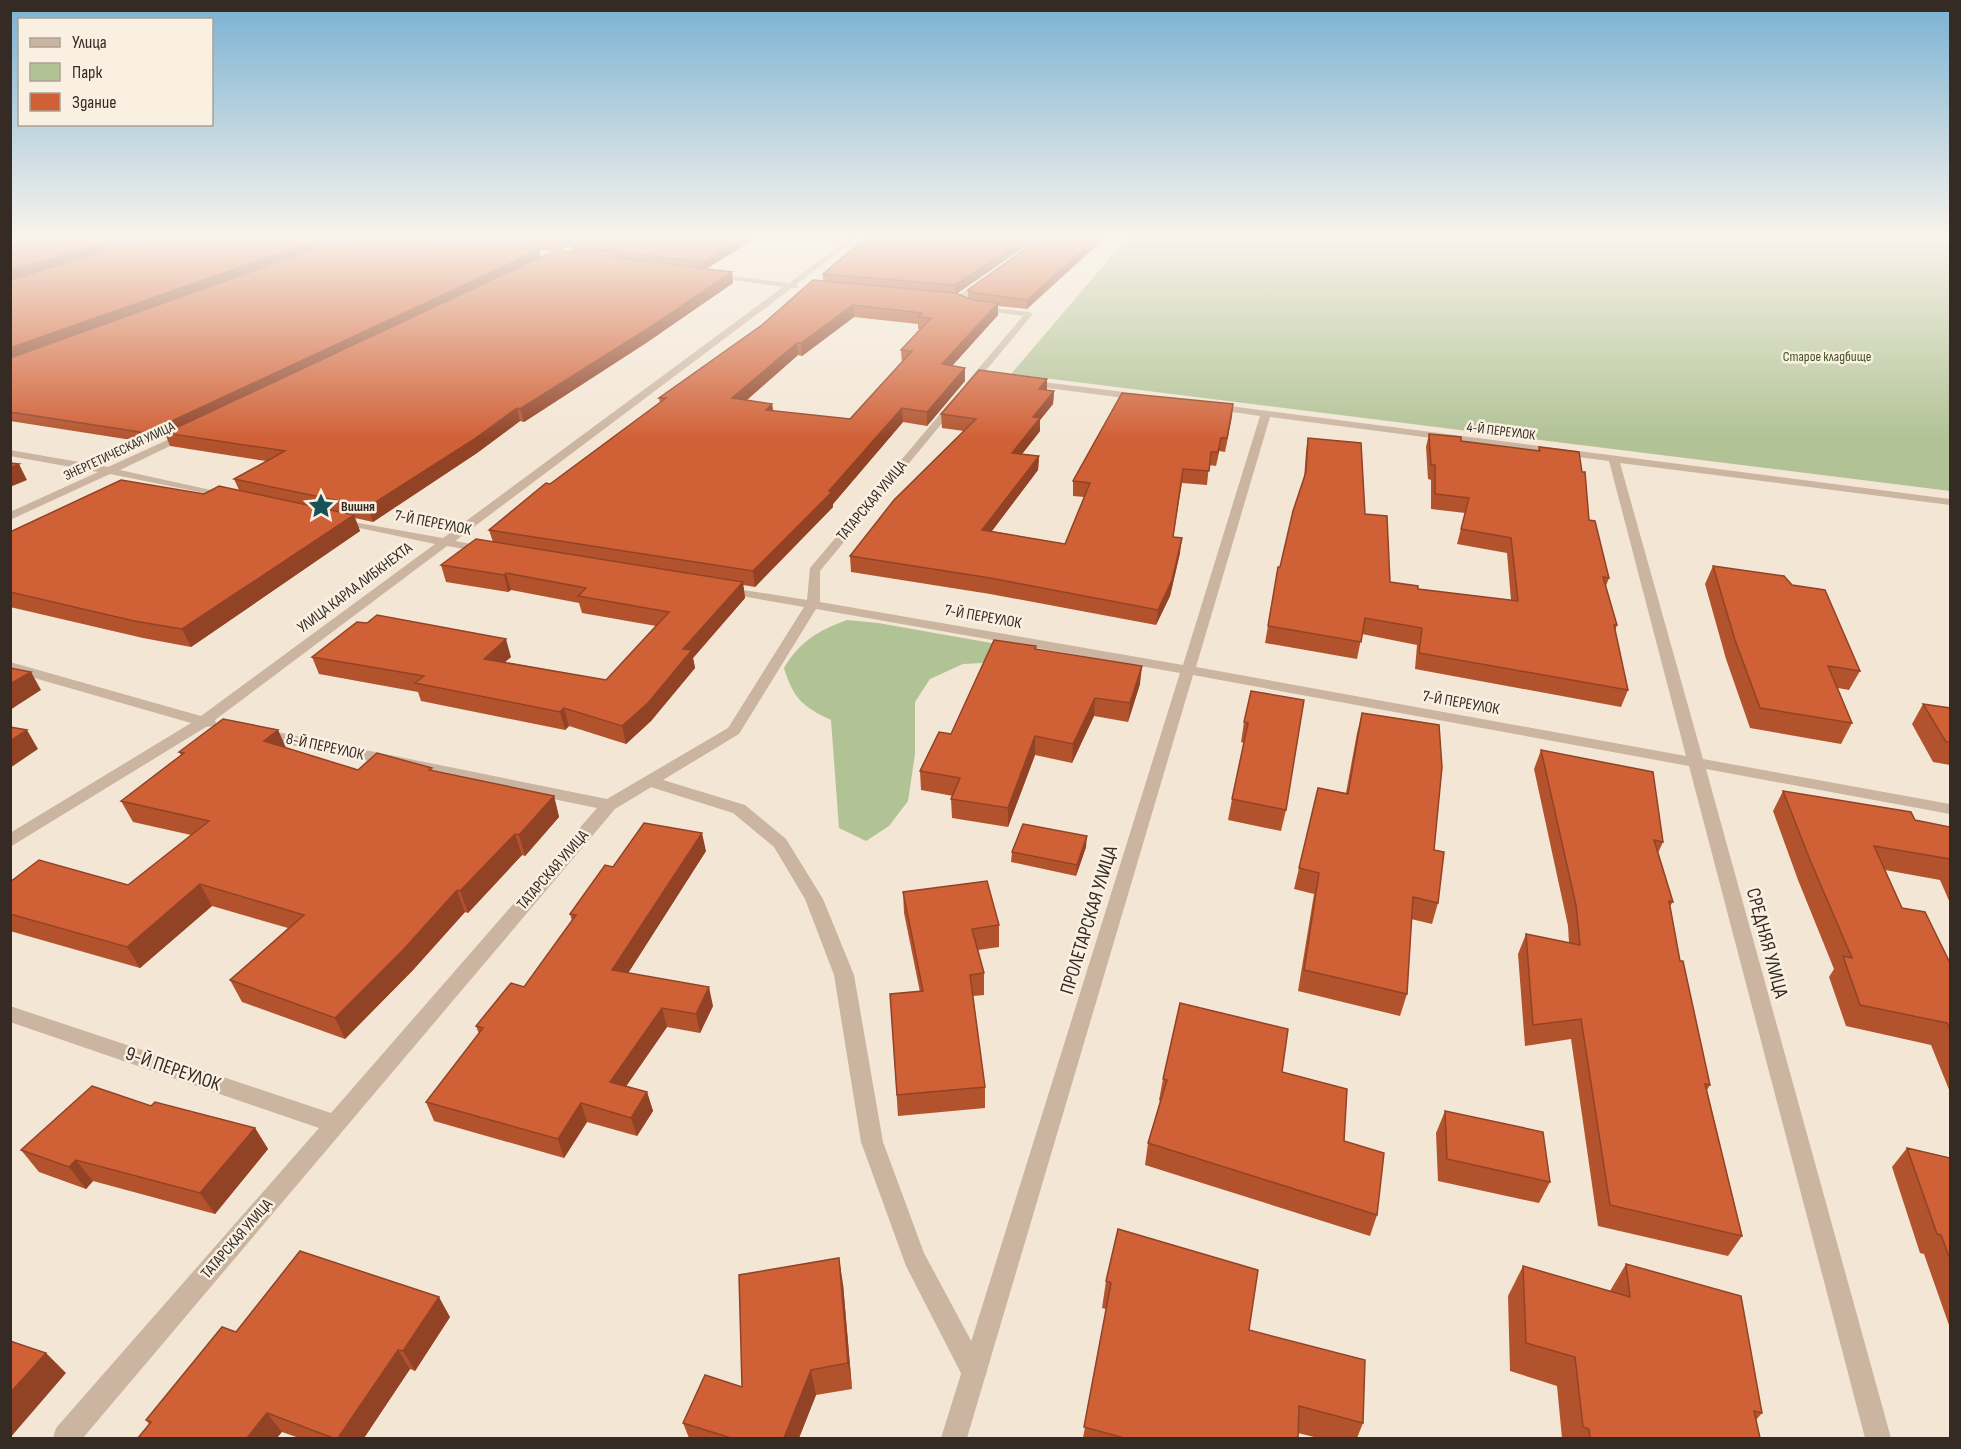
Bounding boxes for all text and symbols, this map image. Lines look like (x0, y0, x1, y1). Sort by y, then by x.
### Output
legend (18, 18, 213, 126)
text: Улица (72, 32, 107, 53)
text: Парк (72, 62, 103, 83)
text: Здание (72, 92, 117, 113)
park label: Старое кладбище (1783, 348, 1871, 365)
street label: ЭНЕРГЕТИЧЕСКАЯ УЛИЦА (61, 417, 178, 484)
street label: 4-Й ПЕРЕУЛОК (1466, 418, 1537, 444)
street label: ТАТАРСКАЯ УЛИЦА (833, 457, 911, 545)
place icon: Вишня (306, 491, 336, 521)
place label: Вишня (341, 498, 375, 515)
street label: 7-Й ПЕРЕУЛОК (393, 506, 474, 540)
street label: УЛИЦА КАРЛА ЛИБКНЕХТА (294, 539, 416, 637)
street label: 7-Й ПЕРЕУЛОК (943, 601, 1024, 633)
street label: 7-Й ПЕРЕУЛОК (1421, 687, 1502, 719)
street label: 8-Й ПЕРЕУЛОК (284, 729, 367, 765)
street label: ТАТАРСКАЯ УЛИЦА (513, 826, 593, 914)
street label: ПРОЛЕТАРСКАЯ УЛИЦА (1055, 842, 1123, 997)
street label: СРЕДНЯЯ УЛИЦА (1741, 885, 1793, 1001)
street label: 9-Й ПЕРЕУЛОК (122, 1042, 224, 1097)
street label: ТАТАРСКАЯ УЛИЦА (197, 1195, 277, 1283)

